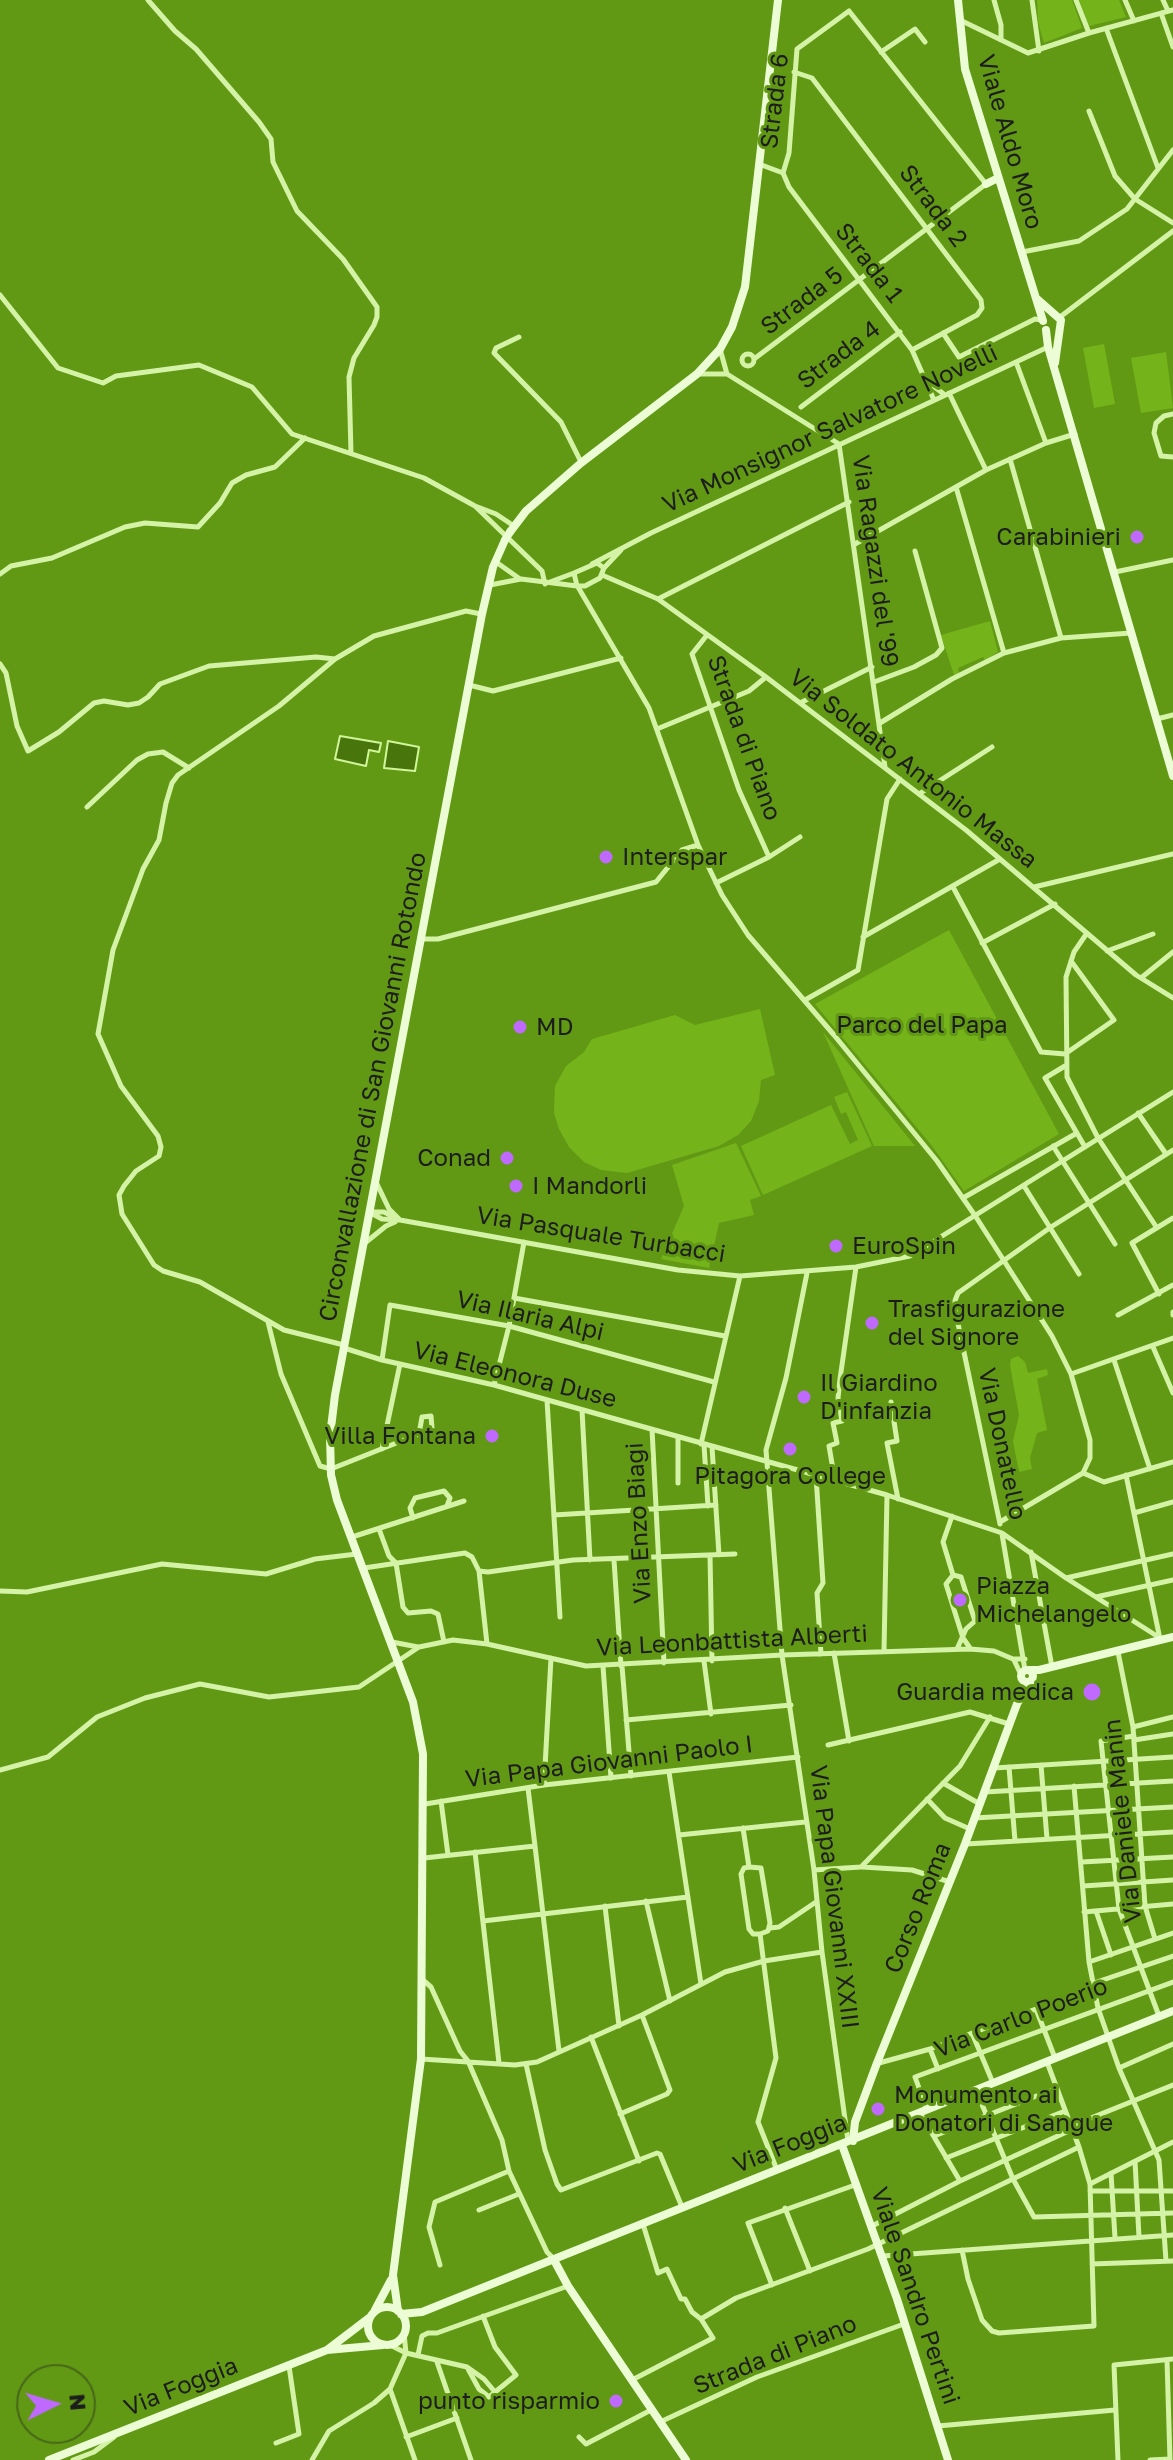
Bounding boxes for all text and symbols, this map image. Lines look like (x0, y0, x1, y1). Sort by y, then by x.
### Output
street label: Viale Aldo Moro (971, 51, 1049, 233)
street label: Strada 6 (755, 52, 795, 150)
street label: Strada 2 (893, 159, 973, 253)
street label: Strada 1 (829, 217, 909, 309)
street label: Strada 5 (755, 261, 849, 341)
street label: Strada 4 (792, 315, 886, 395)
street label: Via Monsignor Salvatore Novelli (658, 339, 1002, 519)
street label: Via Ragazzi del '99 (846, 453, 904, 669)
place label: Carabinieri (996, 523, 1121, 551)
marker: Carabinieri (1128, 528, 1146, 546)
street label: Strada di Piano (701, 652, 787, 824)
street label: Via Soldato Antonio Massa (783, 663, 1043, 875)
place label: Interspar (622, 843, 727, 871)
marker: Interspar (597, 848, 615, 866)
street label: Circonvallazione di San Giovanni Rotondo (313, 850, 433, 1324)
park label: Parco del Papa (836, 1011, 1008, 1039)
place label: MD (536, 1013, 573, 1041)
marker: MD (511, 1018, 529, 1036)
place label: Conad (417, 1144, 491, 1172)
marker: Conad (498, 1149, 516, 1167)
place label: I Mandorli (532, 1172, 647, 1200)
marker: I Mandorli (507, 1177, 525, 1195)
street label: Via Pasquale Turbacci (475, 1201, 727, 1269)
place label: EuroSpin (852, 1232, 956, 1260)
marker: EuroSpin (827, 1237, 845, 1255)
street label: Via Ilaria Alpi (453, 1285, 607, 1347)
place label: Trasfigurazione del Signore (888, 1295, 1065, 1351)
marker: Trasfigurazione del Signore (863, 1314, 881, 1332)
street label: Via Eleonora Duse (410, 1336, 620, 1414)
street label: Via Donatello (972, 1365, 1032, 1523)
place label: Il Giardino D'infanzia (820, 1369, 938, 1425)
marker: Il Giardino D'infanzia (795, 1388, 813, 1406)
place label: Villa Fontana (324, 1422, 476, 1450)
marker: Villa Fontana (483, 1427, 501, 1445)
marker: Pitagora College (781, 1440, 799, 1458)
street label: Via Enzo Biagi (620, 1442, 658, 1604)
place label: Pitagora College (694, 1462, 886, 1490)
place label: Piazza Michelangelo (976, 1572, 1131, 1628)
marker: Piazza Michelangelo (951, 1591, 969, 1609)
street label: Via Leonbattista Alberti (596, 1620, 868, 1662)
place label: Guardia medica (896, 1678, 1074, 1706)
marker: Guardia medica (1081, 1681, 1103, 1703)
street label: Via Daniele Manin (1098, 1718, 1148, 1924)
street label: Via Papa Giovanni Paolo I (463, 1730, 755, 1794)
street label: Via Papa Giovanni XXIII (804, 1764, 864, 2030)
street label: Corso Roma (879, 1838, 957, 1978)
street label: Via Carlo Poerio (930, 1972, 1112, 2064)
place label: Monumento ai Donatori di Sangue (894, 2081, 1113, 2137)
marker: Monumento ai Donatori di Sangue (869, 2100, 887, 2118)
street label: Via Foggia (729, 2108, 851, 2180)
street label: Viale Sandro Pertini (864, 2184, 966, 2408)
street label: Strada di Piano (689, 2309, 861, 2401)
street label: Via Foggia (120, 2351, 242, 2423)
north arrow (16, 2364, 96, 2444)
place label: punto risparmio (418, 2387, 600, 2415)
marker: punto risparmio (607, 2392, 625, 2410)
text: N (64, 2393, 93, 2412)

